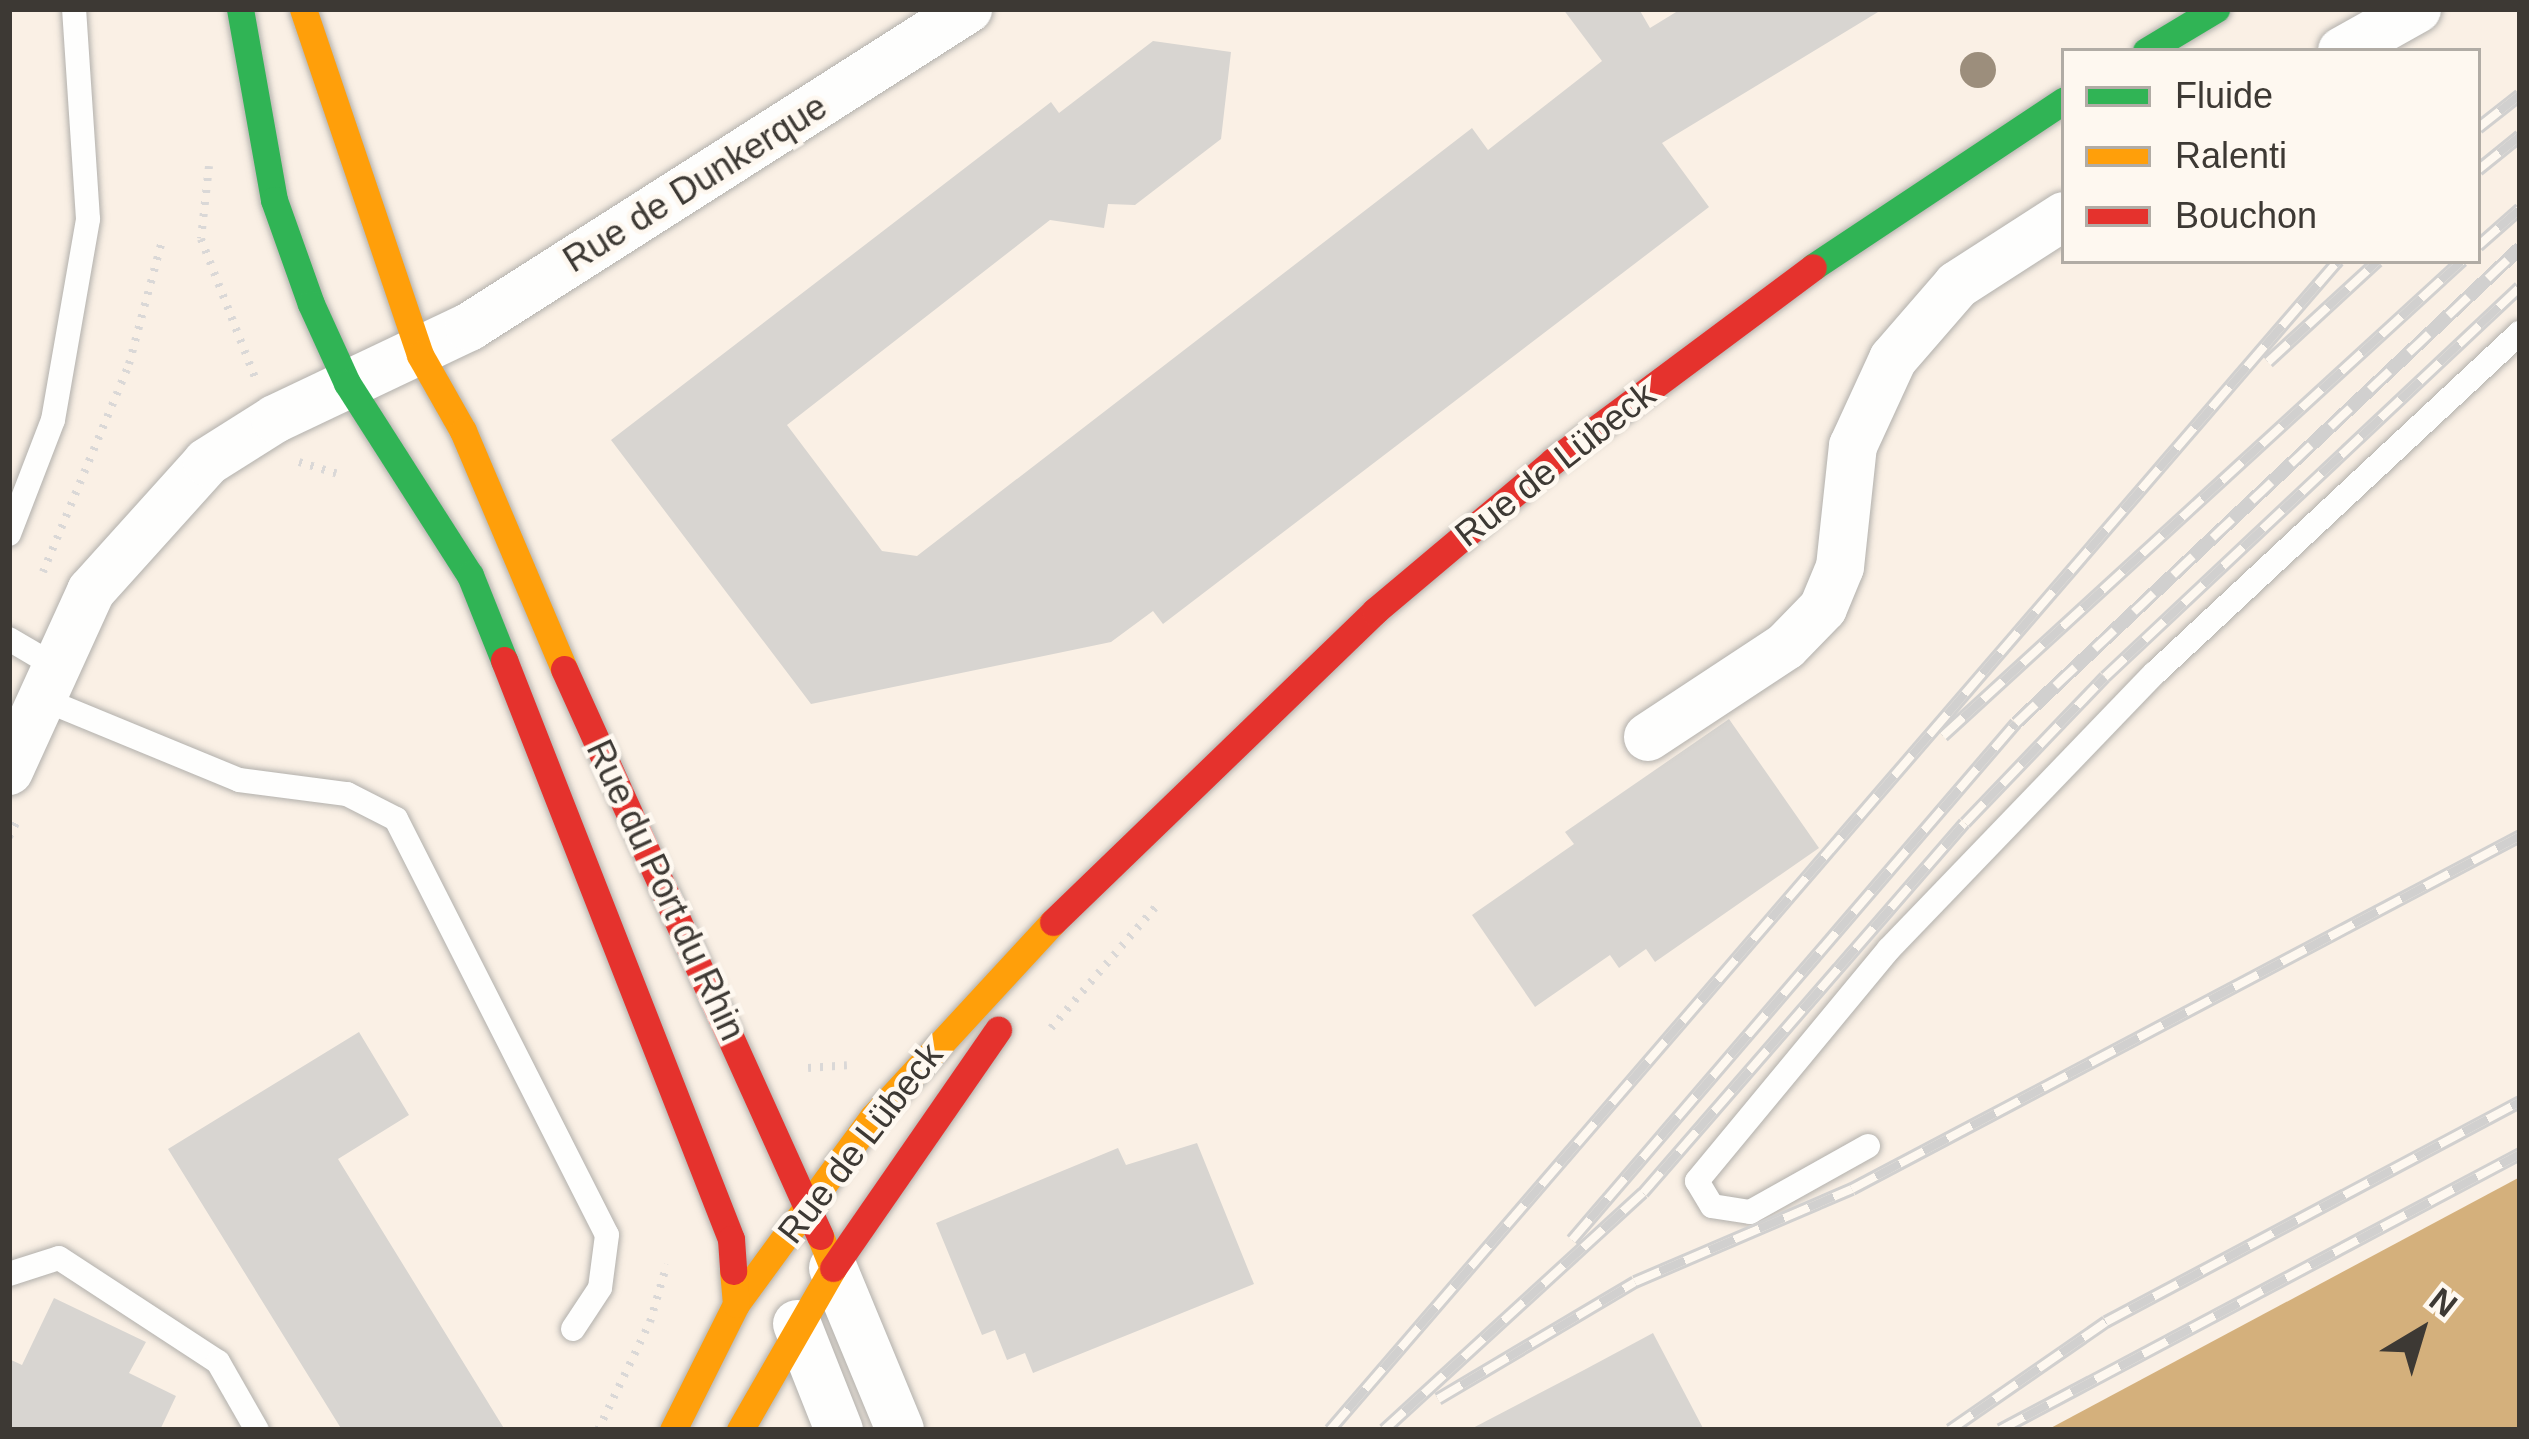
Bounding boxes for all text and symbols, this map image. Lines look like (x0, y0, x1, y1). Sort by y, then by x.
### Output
legend (2061, 48, 2481, 264)
text: Fluide (2175, 75, 2273, 116)
street label: Rue de Dunkerque (555, 85, 835, 281)
text: Ralenti (2175, 135, 2287, 176)
text: Bouchon (2175, 195, 2317, 236)
street label: Rue de Lübeck (1446, 372, 1664, 556)
street label: Rue du Port du Rhin (577, 733, 755, 1047)
street label: Rue de Lübeck (768, 1034, 952, 1252)
north arrow (2361, 1271, 2481, 1391)
text: N (2423, 1280, 2464, 1324)

